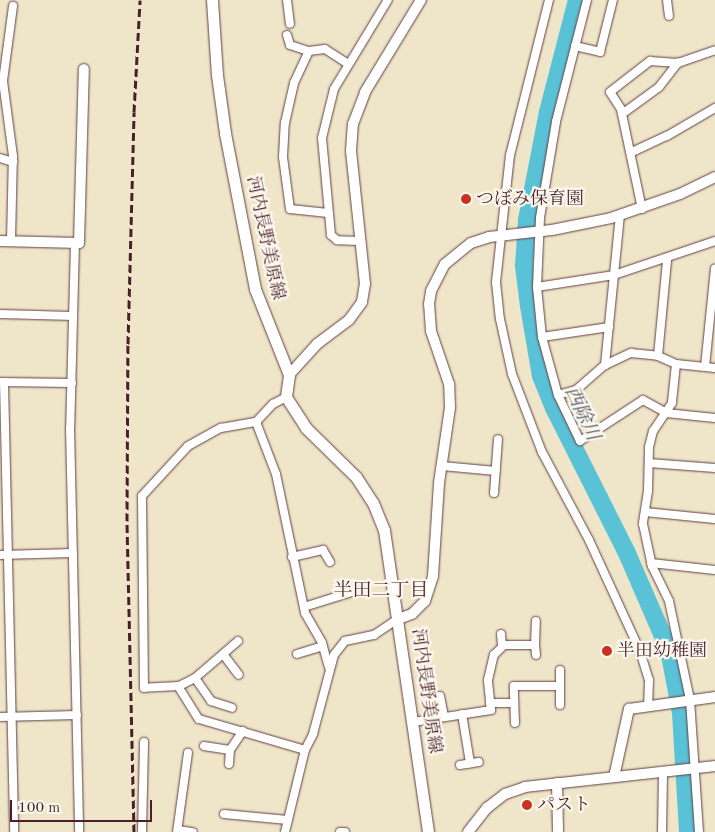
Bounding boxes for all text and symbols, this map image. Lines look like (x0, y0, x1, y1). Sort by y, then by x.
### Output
street label: 河内長野美原線 (241, 174, 289, 302)
place label: つぼみ保育園 (476, 188, 584, 210)
marker: つぼみ保育園 (460, 193, 472, 205)
water label: 西除川 (559, 383, 603, 445)
district label: 半田二丁目 (334, 581, 428, 603)
street label: 河内長野美原線 (407, 627, 445, 755)
place label: 半田幼稚園 (617, 640, 707, 662)
marker: 半田幼稚園 (601, 645, 613, 657)
scale bar (12, 790, 155, 822)
place label: パスト (537, 794, 591, 816)
marker: パスト (521, 799, 533, 811)
text: 100 m (18, 801, 60, 816)

